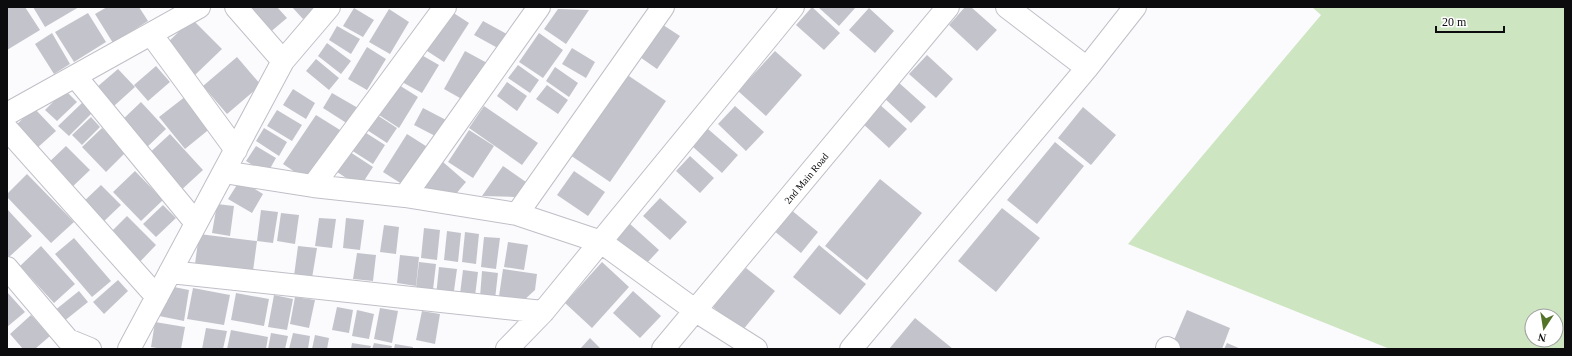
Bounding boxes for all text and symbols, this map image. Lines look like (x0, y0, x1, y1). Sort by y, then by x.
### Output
scale bar (1436, 8, 1504, 34)
text: 20 m (1442, 15, 1467, 29)
street label: 2nd Main Road (782, 151, 831, 206)
north arrow (1524, 308, 1564, 348)
text: N (1537, 331, 1547, 344)

